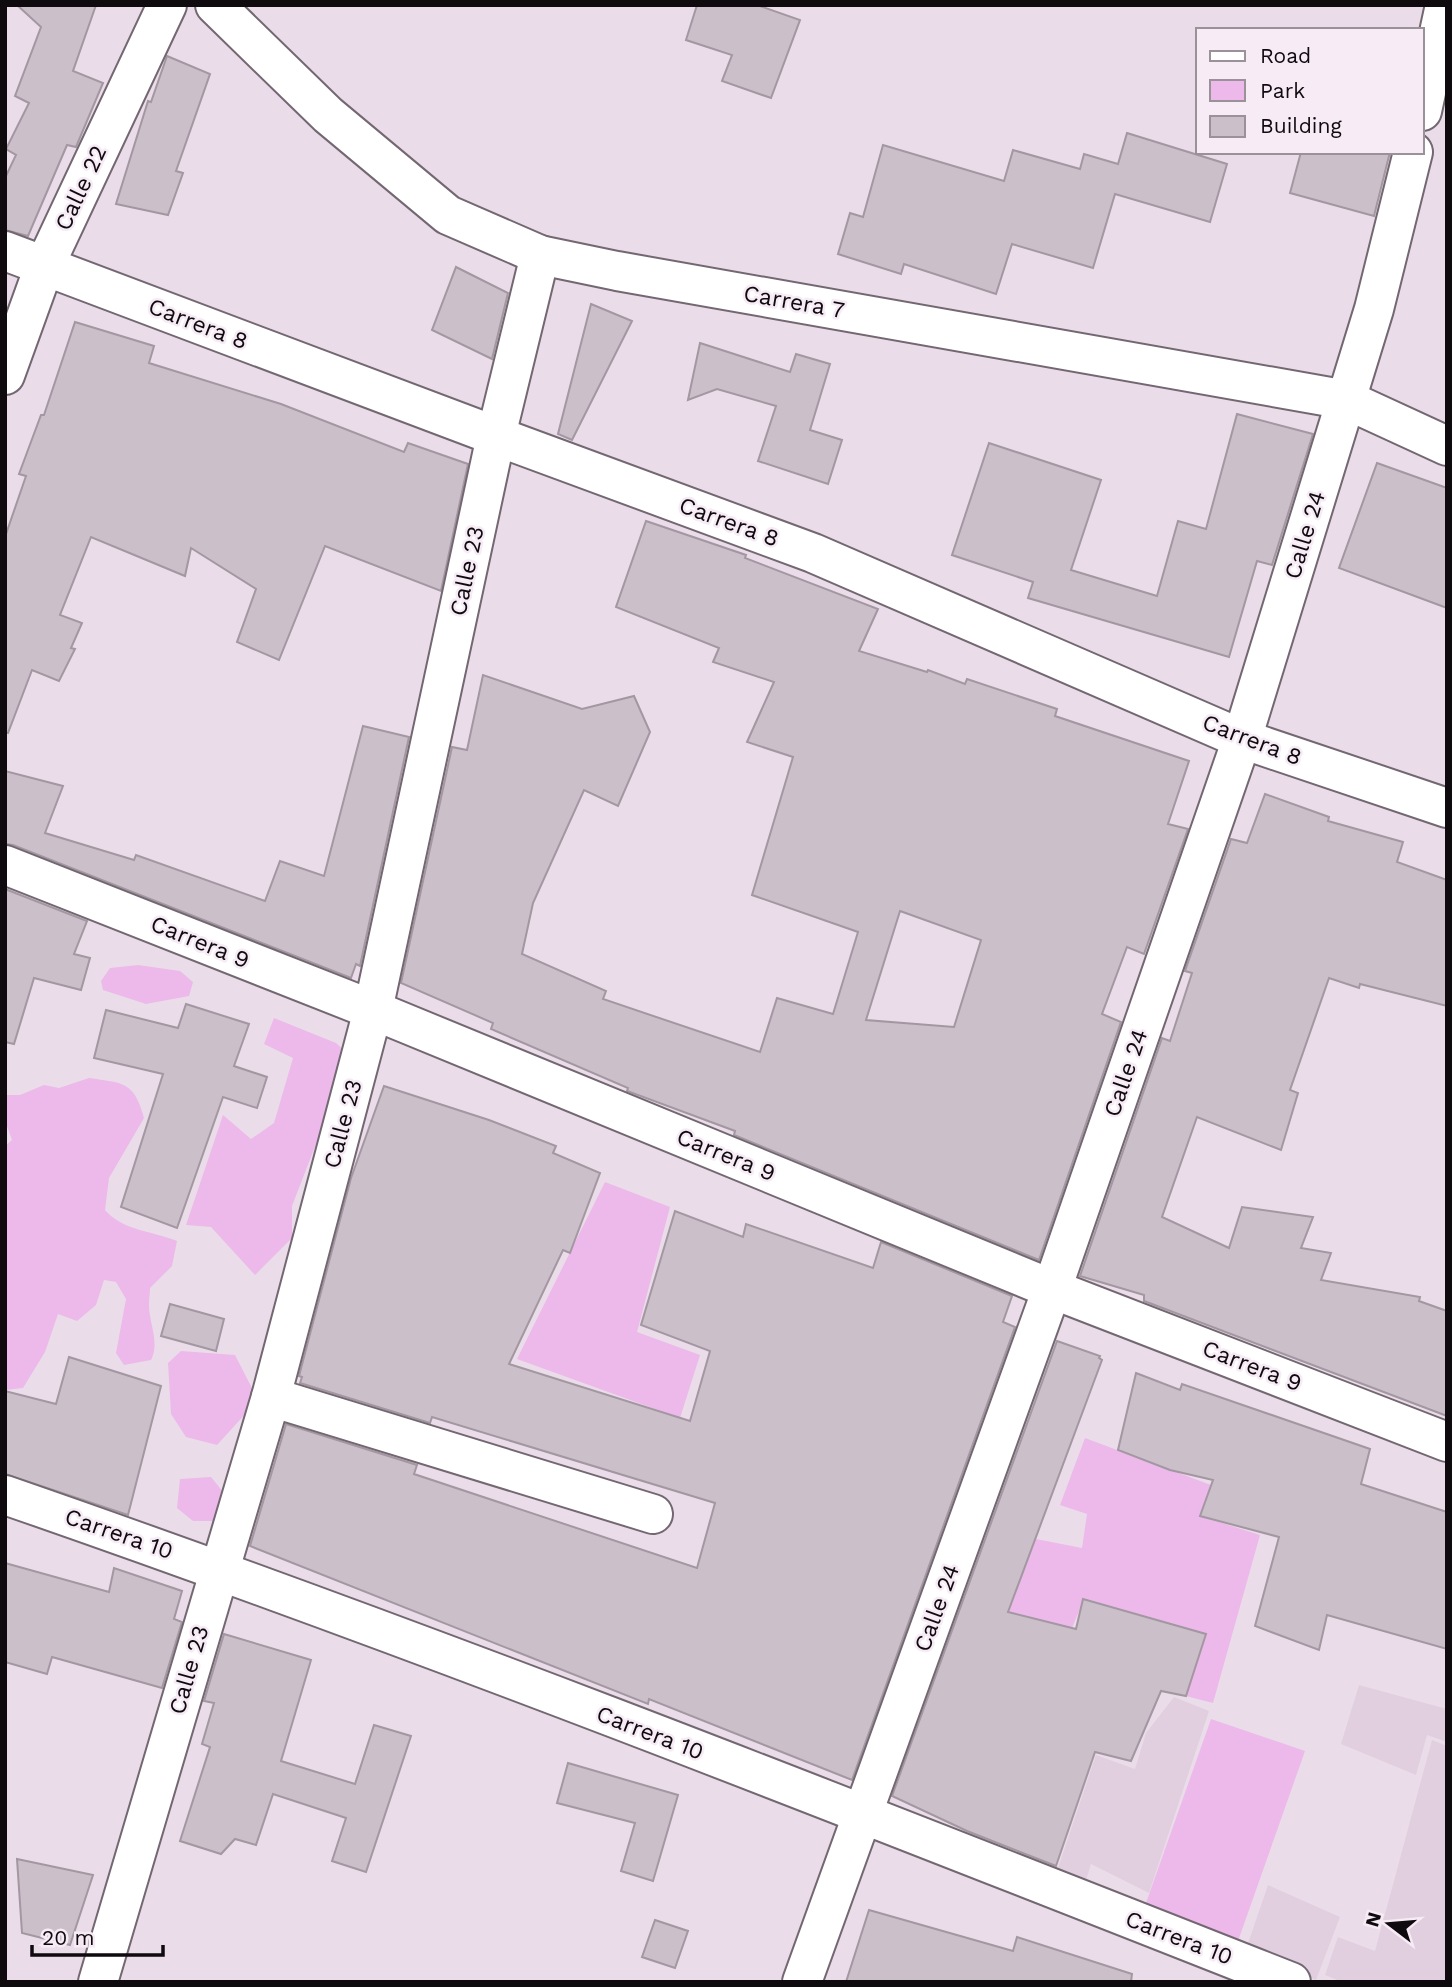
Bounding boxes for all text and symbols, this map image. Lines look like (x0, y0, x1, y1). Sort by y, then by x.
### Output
legend (1196, 28, 1424, 154)
text: Road (1260, 43, 1311, 68)
text: Park (1260, 78, 1305, 103)
text: Building (1260, 113, 1342, 138)
street label: Calle 22 (50, 141, 112, 235)
street label: Carrera 7 (741, 280, 847, 324)
street label: Carrera 8 (145, 293, 251, 355)
street label: Calle 24 (1279, 488, 1331, 582)
street label: Carrera 8 (676, 492, 782, 552)
street label: Calle 23 (444, 524, 490, 618)
street label: Carrera 8 (1199, 709, 1305, 771)
street label: Carrera 9 (147, 910, 253, 974)
street label: Calle 24 (1098, 1026, 1154, 1120)
street label: Calle 23 (318, 1077, 368, 1171)
street label: Carrera 9 (673, 1123, 779, 1187)
street label: Carrera 9 (1199, 1335, 1305, 1397)
street label: Carrera 10 (61, 1503, 177, 1565)
street label: Calle 24 (909, 1561, 965, 1655)
street label: Calle 23 (164, 1623, 214, 1717)
street label: Carrera 10 (593, 1700, 707, 1766)
north arrow (1354, 1889, 1424, 1959)
street label: Carrera 10 (1122, 1905, 1236, 1971)
text: N (1360, 1910, 1386, 1929)
scale bar (32, 1913, 163, 1957)
text: 20 m (42, 1925, 94, 1950)

